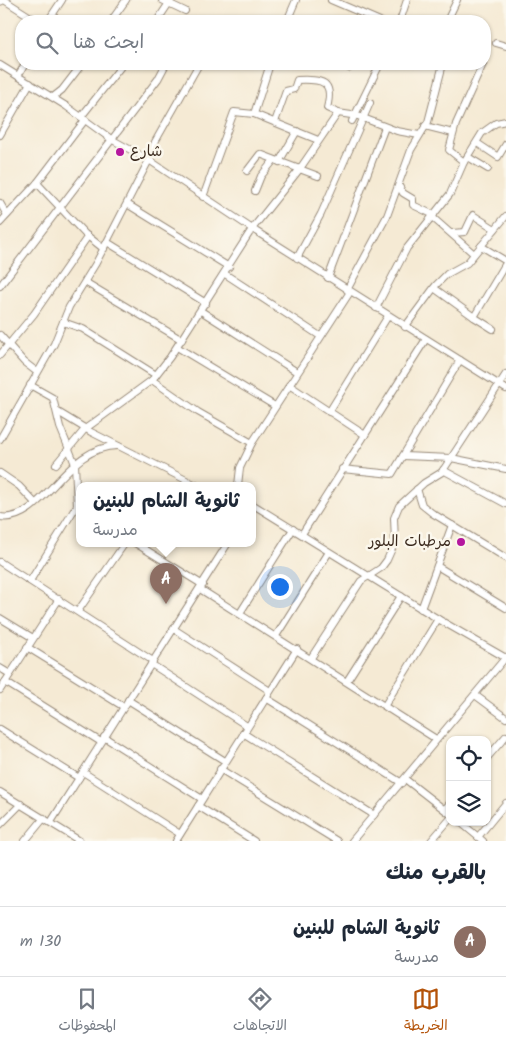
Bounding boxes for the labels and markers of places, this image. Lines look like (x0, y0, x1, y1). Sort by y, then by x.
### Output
place label: شارع (130, 140, 162, 164)
marker: شارع (114, 146, 126, 158)
place label: مرطبات البلور (368, 530, 451, 554)
marker: مرطبات البلور (455, 536, 467, 548)
pin: A (150, 563, 182, 604)

